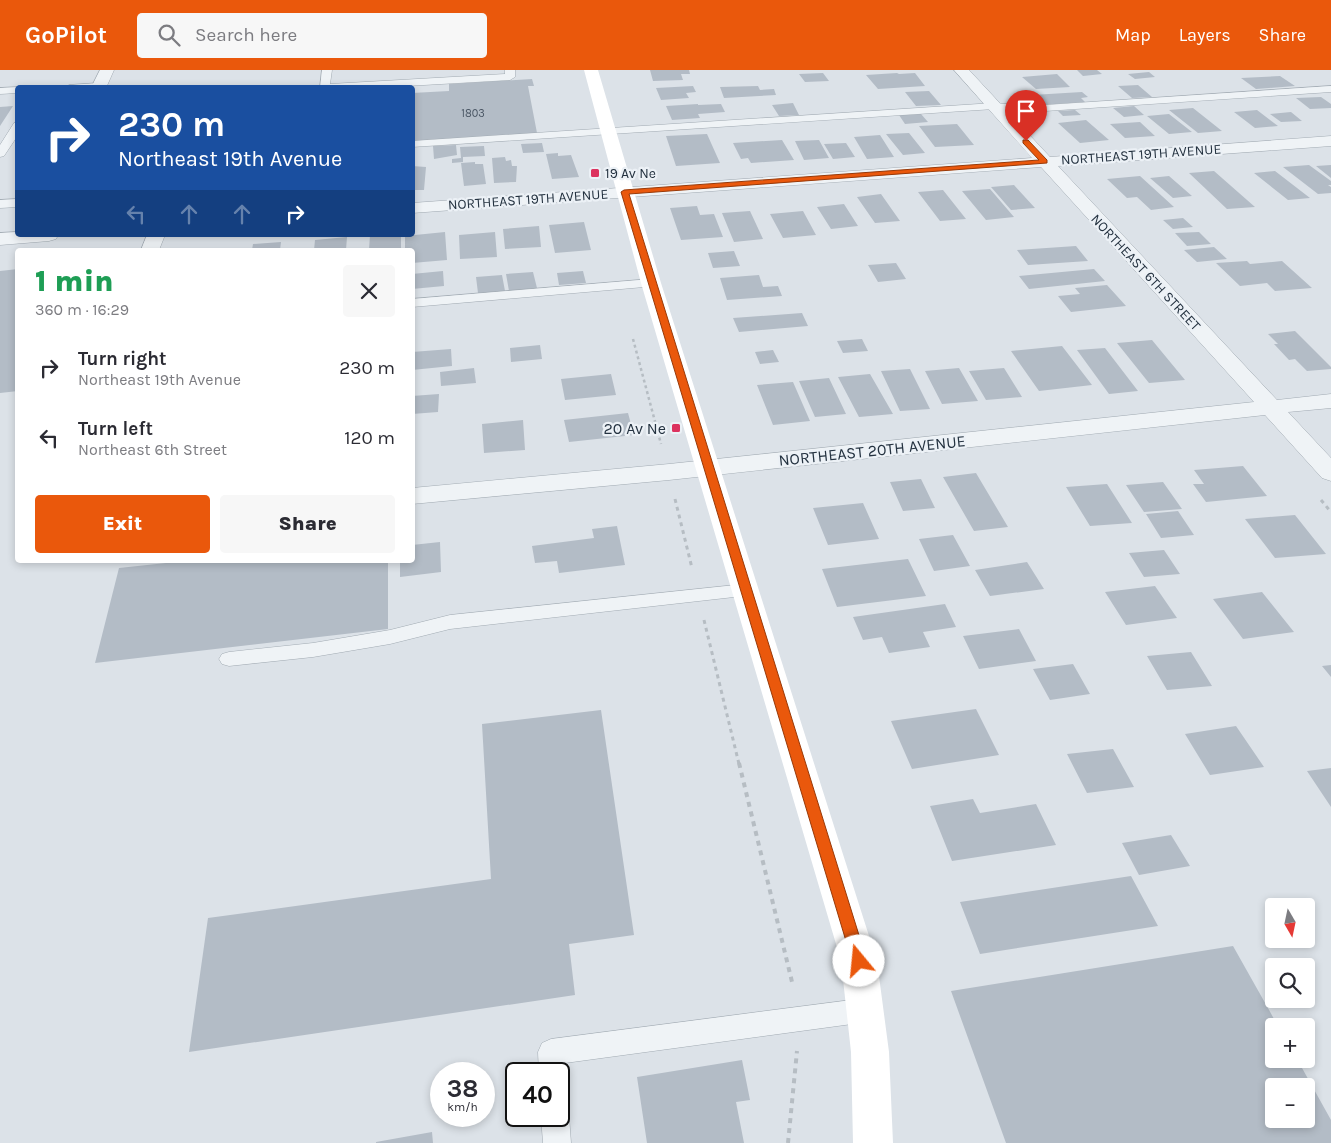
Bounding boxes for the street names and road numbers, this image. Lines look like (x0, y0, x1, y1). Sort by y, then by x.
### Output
street label: NORTHEAST 19TH AVENUE (1060, 140, 1222, 169)
street label: NORTHEAST 19TH AVENUE (447, 185, 609, 214)
street label: NORTHEAST 6TH STREET (1087, 211, 1204, 334)
street label: NORTHEAST 20TH AVENUE (778, 431, 966, 470)

